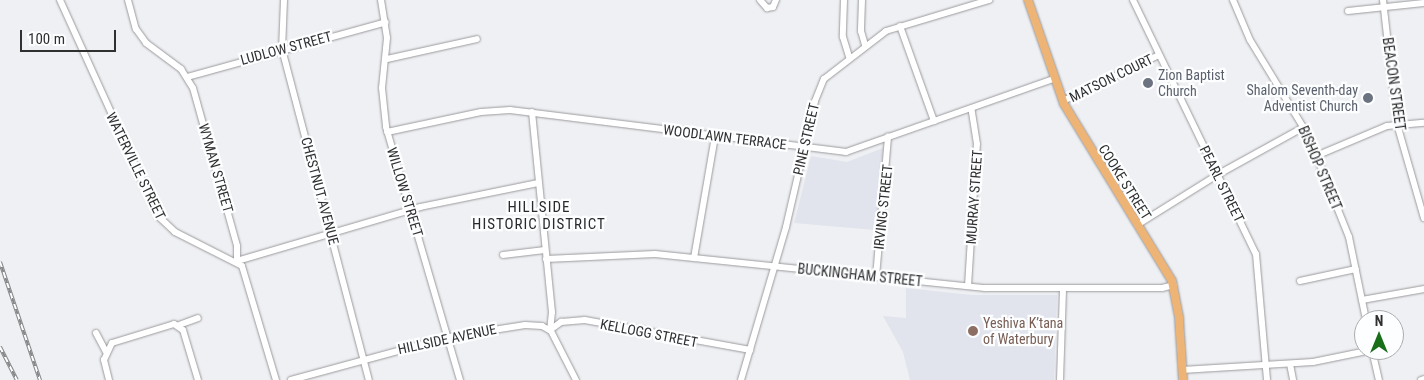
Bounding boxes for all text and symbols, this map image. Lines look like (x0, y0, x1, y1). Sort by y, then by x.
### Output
scale bar (22, 20, 119, 52)
street label: LUDLOW STREET (238, 28, 334, 68)
text: 100 m (28, 30, 65, 48)
street label: BEACON STREET (1379, 36, 1409, 132)
street label: MATSON COURT (1066, 51, 1156, 105)
place label: Zion Baptist Church (1158, 67, 1225, 100)
marker: Zion Baptist Church (1142, 77, 1154, 89)
place label: Shalom Seventh-day Adventist Church (1247, 82, 1358, 114)
marker: Shalom Seventh-day Adventist Church (1362, 92, 1374, 104)
street label: PINE STREET (790, 101, 822, 177)
street label: WATERVILLE STREET (103, 110, 169, 222)
street label: WYMAN STREET (195, 121, 237, 215)
street label: WOODLAWN TERRACE (662, 121, 788, 153)
street label: BISHOP STREET (1295, 123, 1345, 213)
street label: CHESTNUT AVENUE (298, 135, 342, 247)
street label: COOKE STREET (1095, 141, 1155, 223)
street label: PEARL STREET (1196, 143, 1248, 225)
street label: WILLOW STREET (383, 145, 427, 239)
street label: MURRAY STREET (962, 149, 986, 245)
street label: IRVING STREET (870, 164, 896, 250)
district label: HILLSIDE HISTORIC DISTRICT (470, 198, 608, 233)
street label: BUCKINGHAM STREET (797, 260, 923, 290)
north arrow (1354, 310, 1404, 360)
text: N (1375, 313, 1383, 329)
street label: KELLOGG STREET (599, 315, 699, 351)
place label: Yeshiva K’tana of Waterbury (983, 315, 1063, 348)
street label: HILLSIDE AVENUE (396, 320, 498, 358)
marker: Yeshiva K’tana of Waterbury (967, 325, 979, 337)

